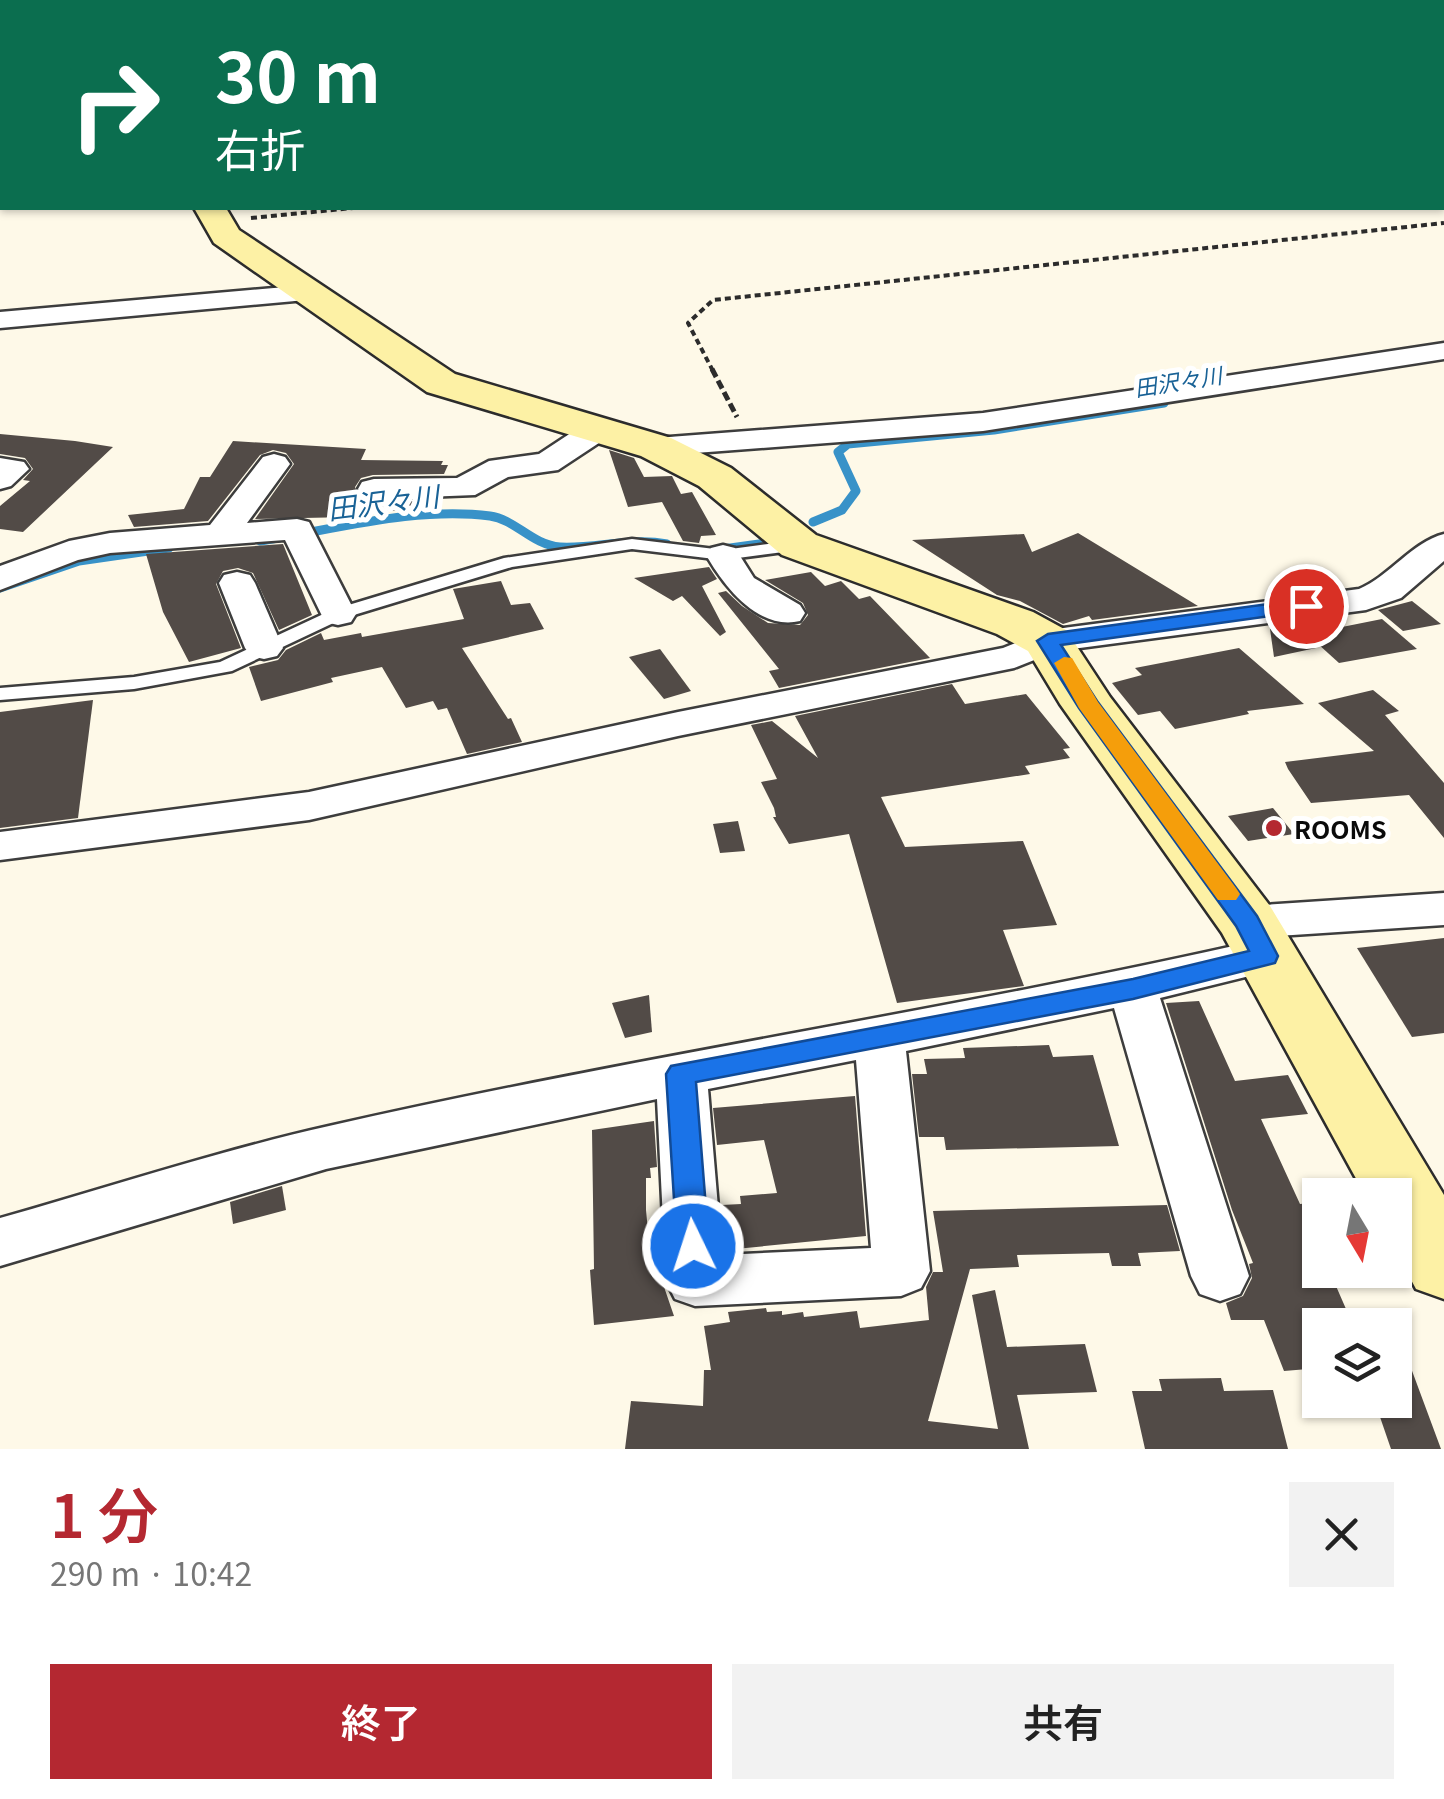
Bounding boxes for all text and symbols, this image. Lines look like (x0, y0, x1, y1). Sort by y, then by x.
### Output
text: 30 m (215, 22, 381, 123)
icon: right (50, 40, 180, 170)
text: 右折 (215, 115, 305, 180)
water label: 田沢々川 (1132, 357, 1226, 403)
water label: 田沢々川 (325, 474, 444, 528)
pin (1264, 564, 1349, 649)
icon: arrive (1279, 579, 1334, 634)
place label: ROOMS (1294, 810, 1386, 846)
marker: ROOMS (1263, 817, 1285, 839)
north arrow (1302, 1178, 1412, 1288)
map controls (1302, 1178, 1412, 1418)
position arrow (641, 1194, 745, 1298)
button: layers (1302, 1308, 1412, 1418)
text: 1 分 (50, 1468, 158, 1555)
button: close (1289, 1482, 1394, 1587)
text: 290 m · 10:42 (50, 1549, 252, 1595)
button: 終了 (50, 1664, 712, 1779)
button: 共有 (732, 1664, 1394, 1779)

